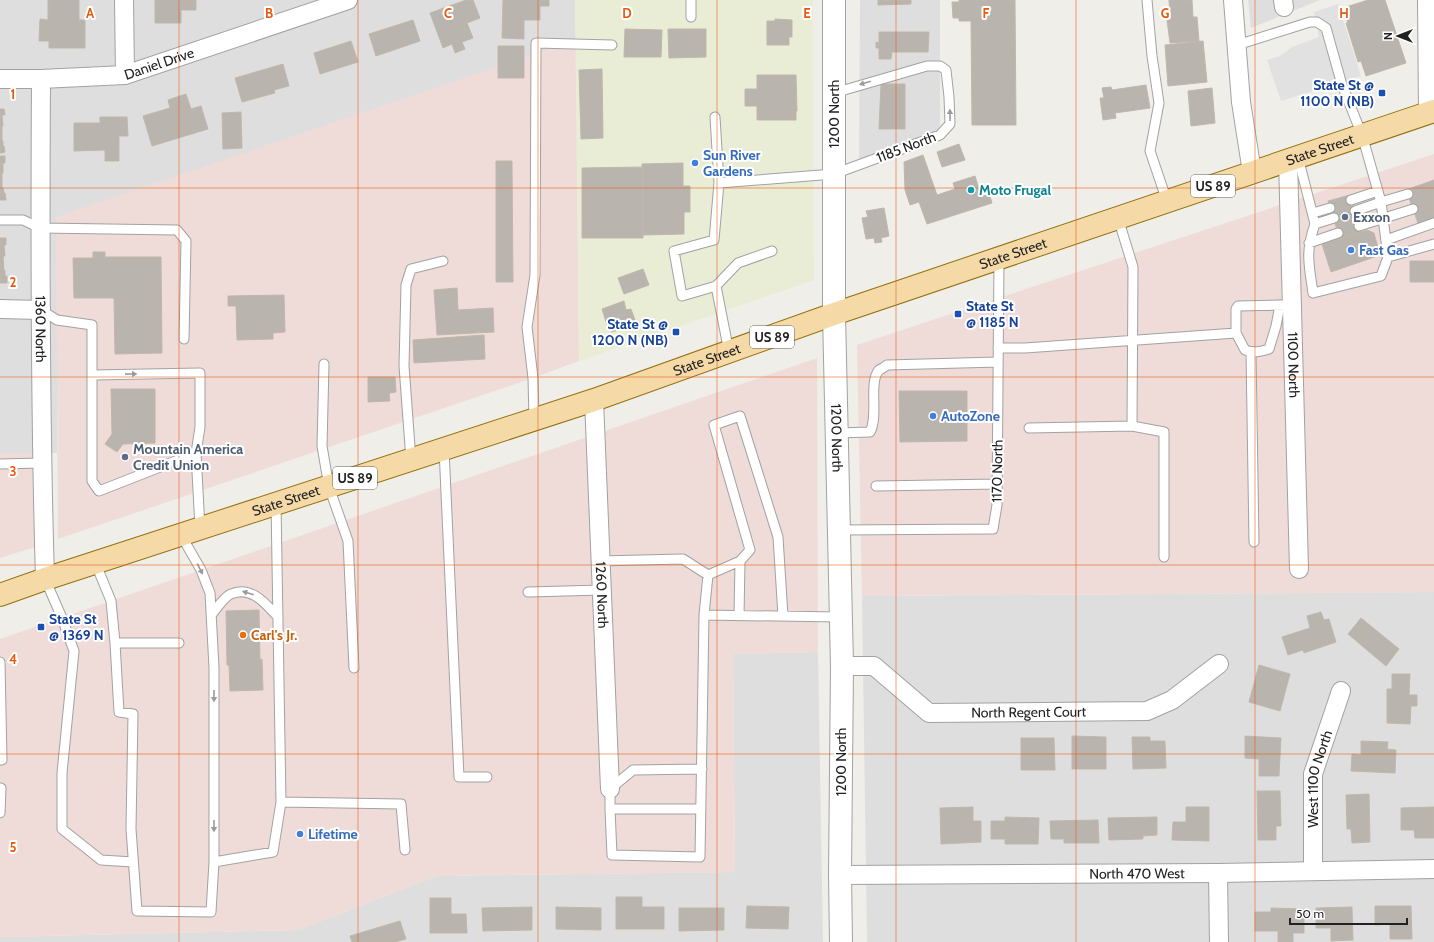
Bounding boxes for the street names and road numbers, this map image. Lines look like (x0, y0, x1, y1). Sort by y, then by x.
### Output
street label: Daniel Drive (122, 43, 196, 84)
street label: 1200 North (825, 80, 843, 148)
street label: 1185 North (874, 127, 938, 167)
street label: State Street (1284, 130, 1356, 169)
road number: US 89 (1191, 175, 1235, 197)
street label: State Street (977, 234, 1049, 273)
street label: 1360 North (32, 295, 50, 363)
road number: US 89 (750, 326, 794, 348)
street label: 1100 North (1284, 332, 1303, 398)
street label: State Street (671, 339, 743, 380)
street label: 1200 North (827, 403, 847, 473)
street label: 1170 North (987, 439, 1007, 503)
road number: US 89 (333, 467, 377, 489)
street label: State Street (250, 481, 322, 520)
street label: 1260 North (592, 561, 612, 629)
street label: North Regent Court (971, 703, 1087, 722)
street label: 1200 North (832, 728, 850, 796)
street label: West 1100 North (1304, 728, 1336, 828)
street label: North 470 West (1089, 864, 1185, 883)

